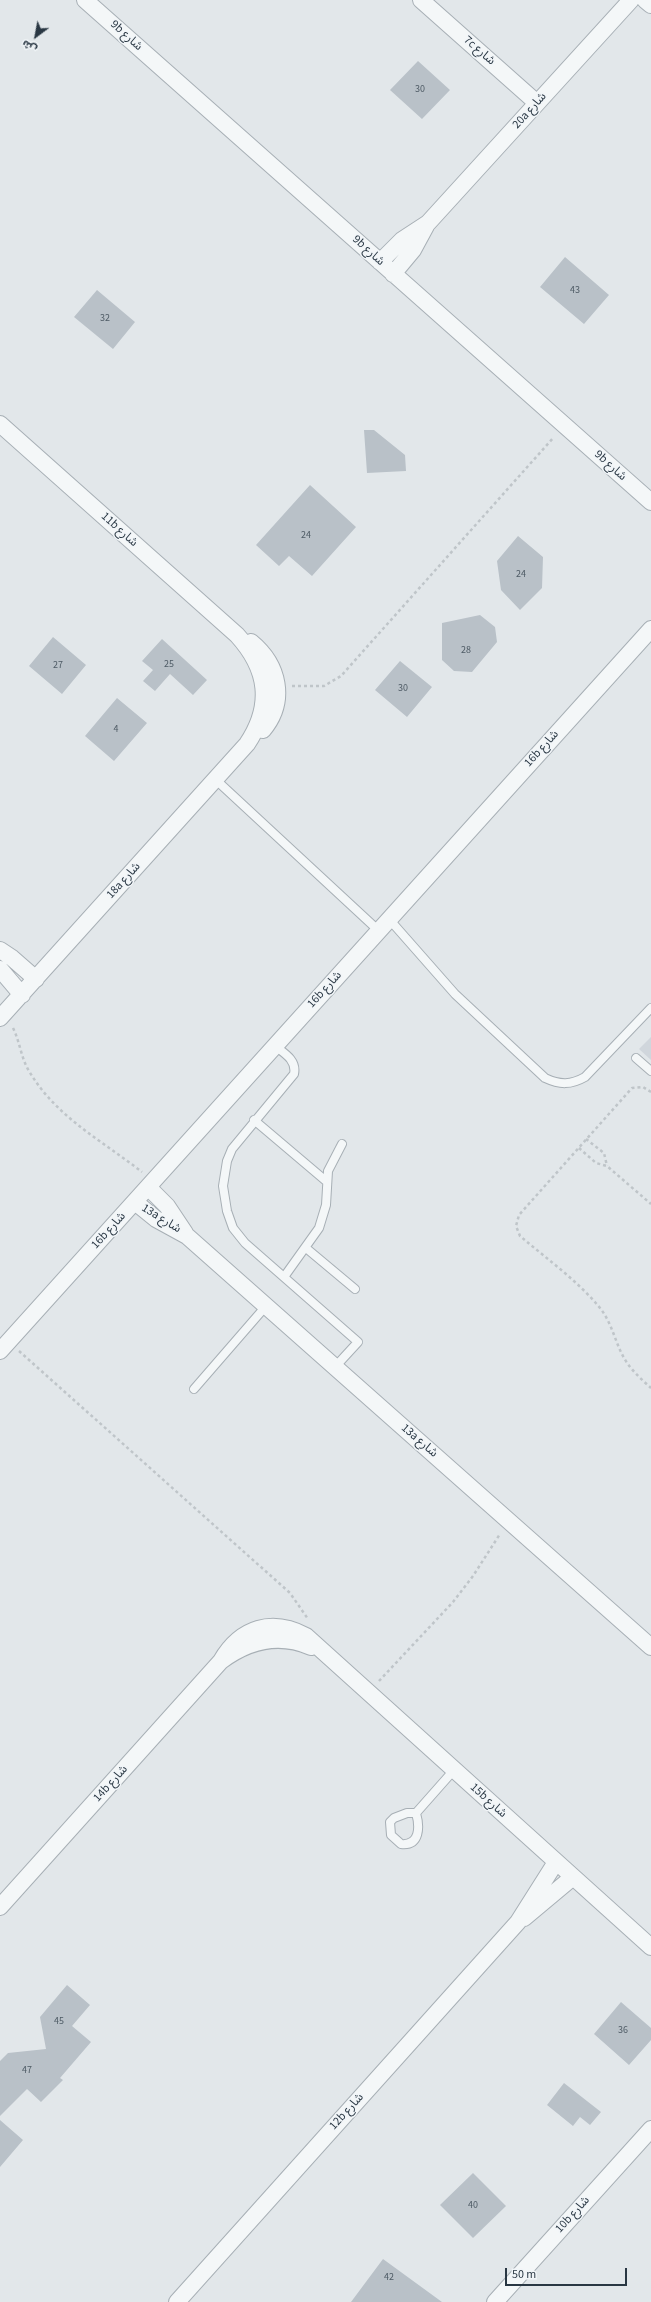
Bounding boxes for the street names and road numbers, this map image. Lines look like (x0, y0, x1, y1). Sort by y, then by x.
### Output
street label: 9b شارع (107, 18, 145, 54)
street label: 7c شارع (460, 33, 498, 69)
street label: 20a شارع (510, 90, 550, 132)
street label: 9b شارع (349, 233, 387, 269)
street label: 9b شارع (591, 448, 629, 484)
street label: 11b شارع (98, 510, 140, 550)
street label: 16b شارع (522, 728, 562, 770)
street label: 18a شارع (104, 860, 144, 902)
street label: 16b شارع (305, 969, 345, 1011)
street label: 13a شارع (139, 1201, 183, 1237)
street label: 16b شارع (89, 1210, 129, 1252)
street label: 13a شارع (398, 1421, 440, 1461)
street label: 14b شارع (91, 1763, 131, 1805)
street label: 15b شارع (467, 1781, 509, 1821)
street label: 12b شارع (327, 2091, 367, 2133)
street label: 10b شارع (553, 2194, 593, 2236)

